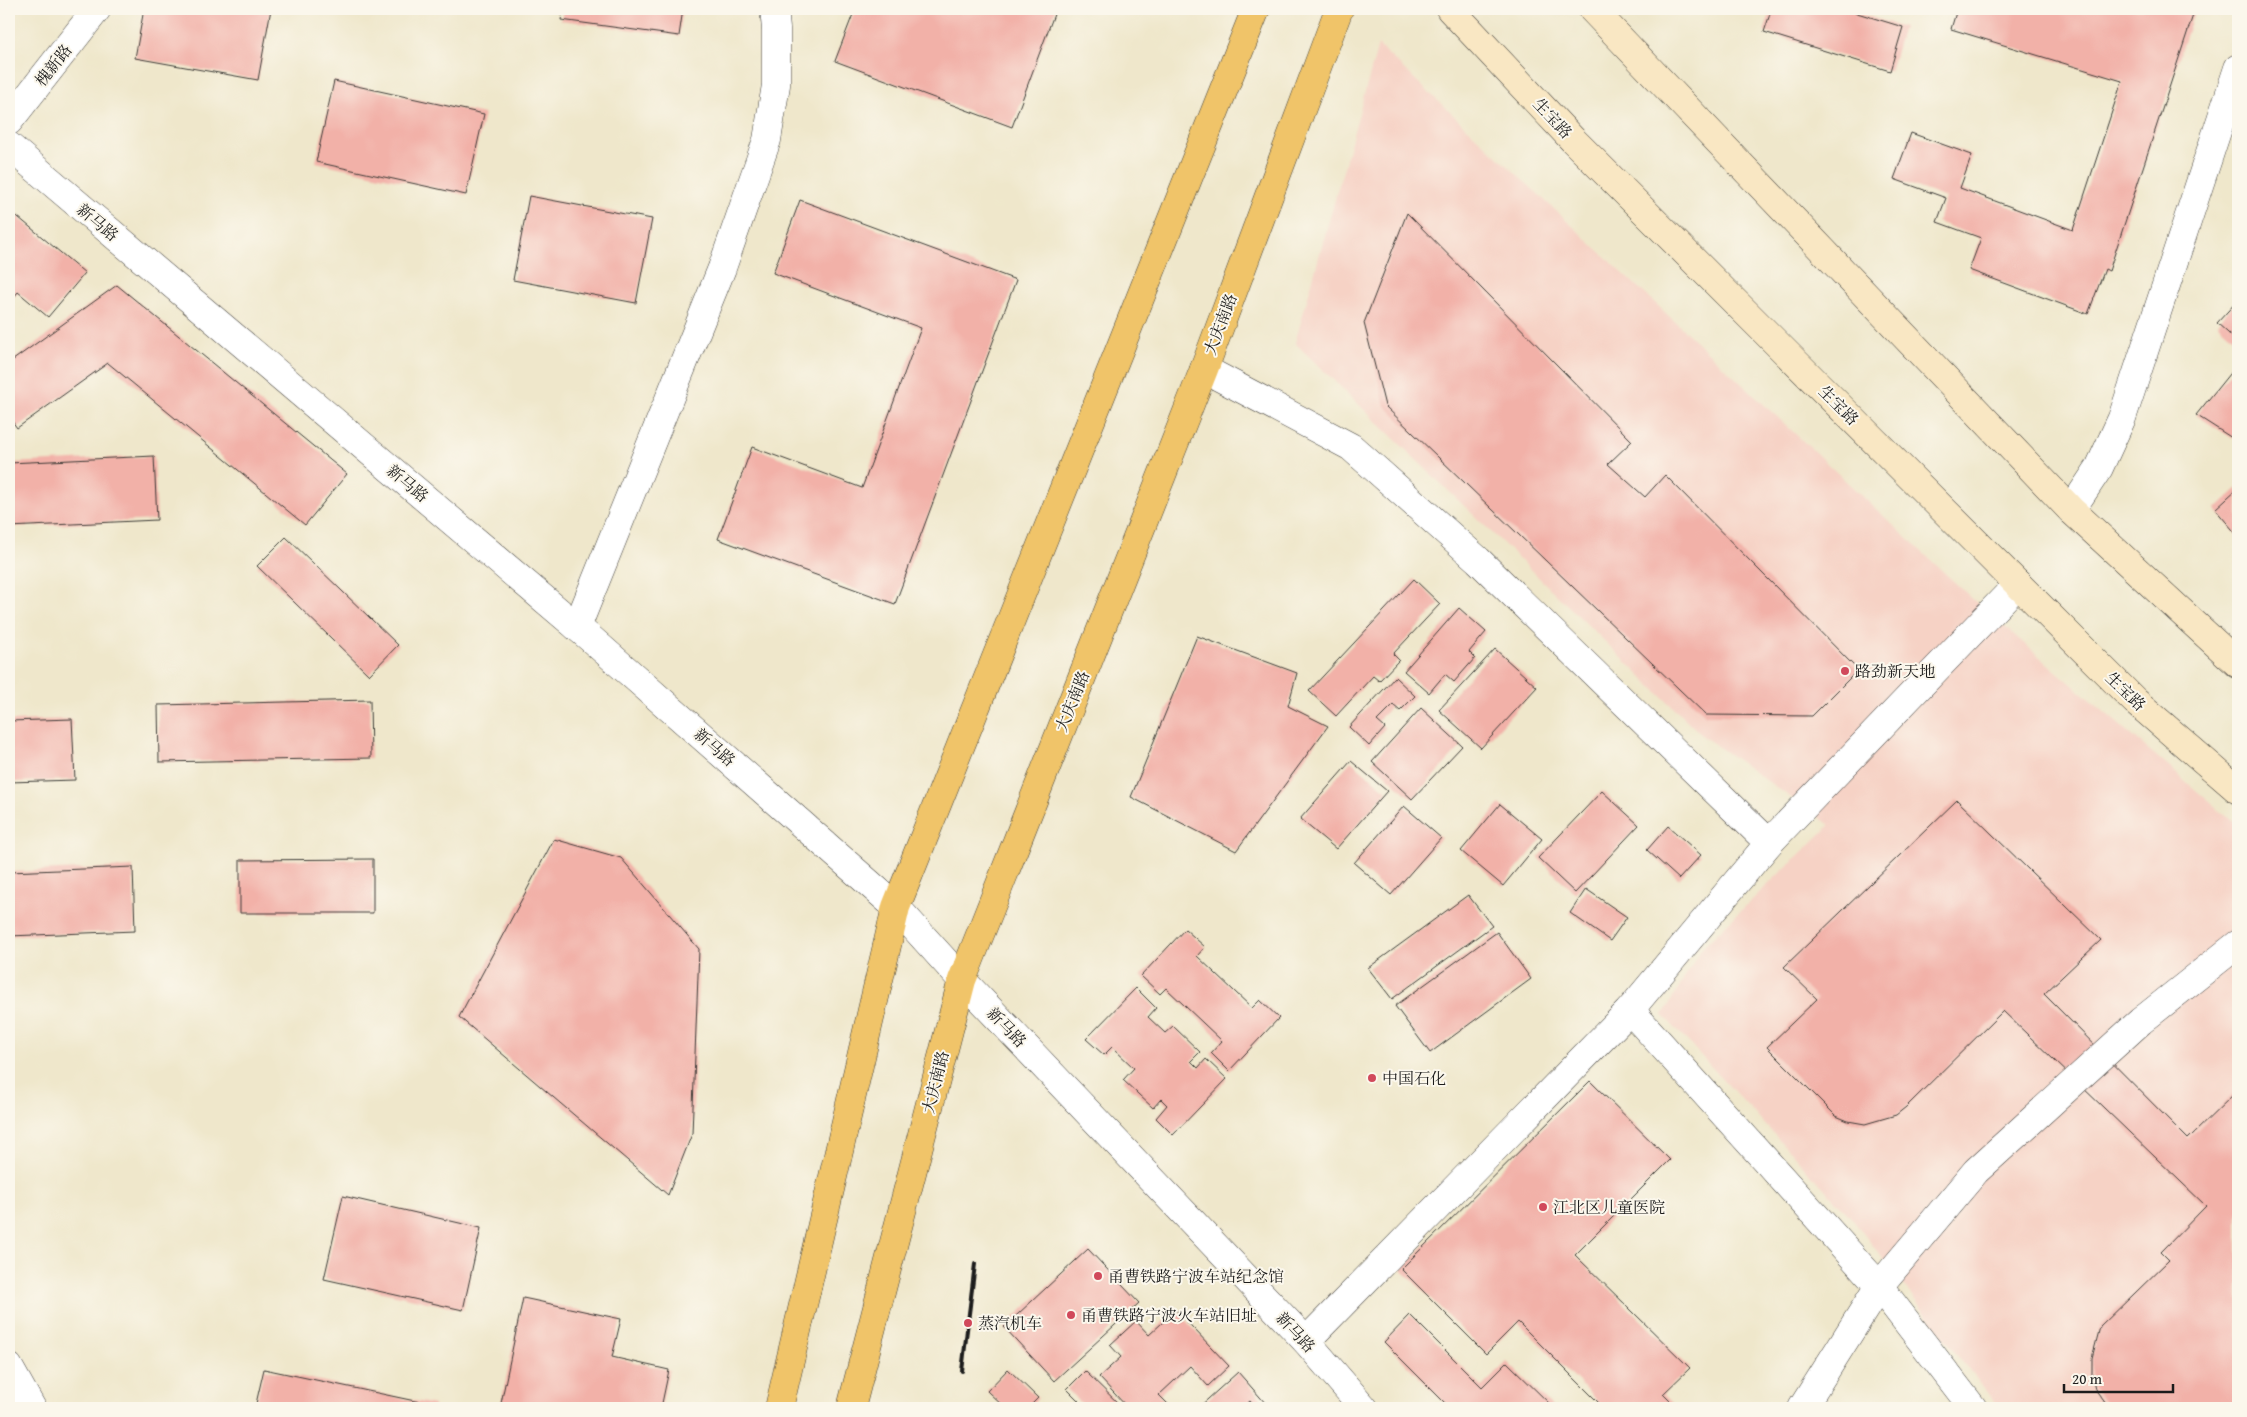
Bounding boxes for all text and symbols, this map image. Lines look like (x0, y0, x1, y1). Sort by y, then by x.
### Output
street label: 槐新路 (29, 39, 77, 91)
street label: 生宝路 (1528, 92, 1578, 144)
street label: 新马路 (72, 197, 124, 247)
street label: 大庆南路 (1197, 290, 1243, 358)
street label: 生宝路 (1814, 380, 1864, 430)
street label: 新马路 (382, 458, 434, 508)
place label: 路劲新天地 (1855, 659, 1935, 683)
marker: 路劲新天地 (1839, 665, 1851, 677)
street label: 生宝路 (2100, 666, 2152, 716)
street label: 大庆南路 (1049, 667, 1095, 735)
street label: 新马路 (689, 722, 741, 772)
street label: 新马路 (982, 1001, 1032, 1053)
street label: 大庆南路 (916, 1048, 954, 1116)
place label: 中国石化 (1382, 1066, 1446, 1090)
marker: 中国石化 (1366, 1072, 1378, 1084)
place label: 江北区儿童医院 (1553, 1195, 1665, 1219)
marker: 江北区儿童医院 (1537, 1201, 1549, 1213)
place label: 甬曹铁路宁波车站纪念馆 (1108, 1264, 1284, 1288)
marker: 甬曹铁路宁波车站纪念馆 (1092, 1270, 1104, 1282)
place label: 甬曹铁路宁波火车站旧址 (1081, 1303, 1257, 1327)
street label: 新马路 (1271, 1306, 1321, 1358)
marker: 甬曹铁路宁波火车站旧址 (1065, 1309, 1077, 1321)
place label: 蒸汽机车 (978, 1311, 1042, 1335)
marker: 蒸汽机车 (962, 1317, 974, 1329)
scale bar (2064, 1362, 2173, 1394)
text: 20 m (2072, 1368, 2103, 1389)

